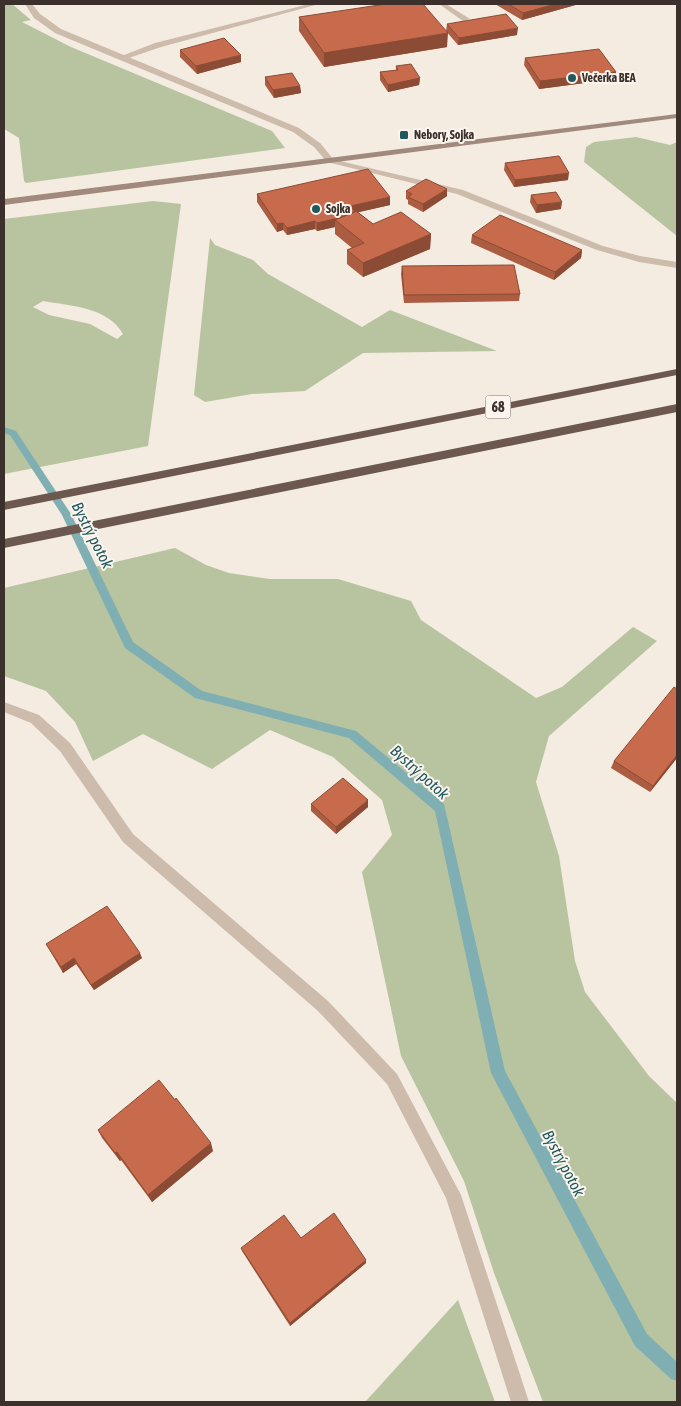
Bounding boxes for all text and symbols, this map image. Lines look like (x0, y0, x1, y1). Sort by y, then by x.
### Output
place label: Večerka BEA (581, 71, 636, 85)
marker: Večerka BEA (566, 72, 578, 84)
place label: Nebory, Sojka (414, 128, 474, 142)
marker: Nebory, Sojka (398, 129, 410, 141)
place label: Sojka (326, 202, 351, 216)
marker: Sojka (310, 203, 322, 215)
road number: 68 (486, 396, 510, 418)
water label: Bystrý potok (68, 499, 118, 572)
water label: Bystrý potok (387, 741, 454, 804)
water label: Bystrý potok (538, 1127, 589, 1200)

